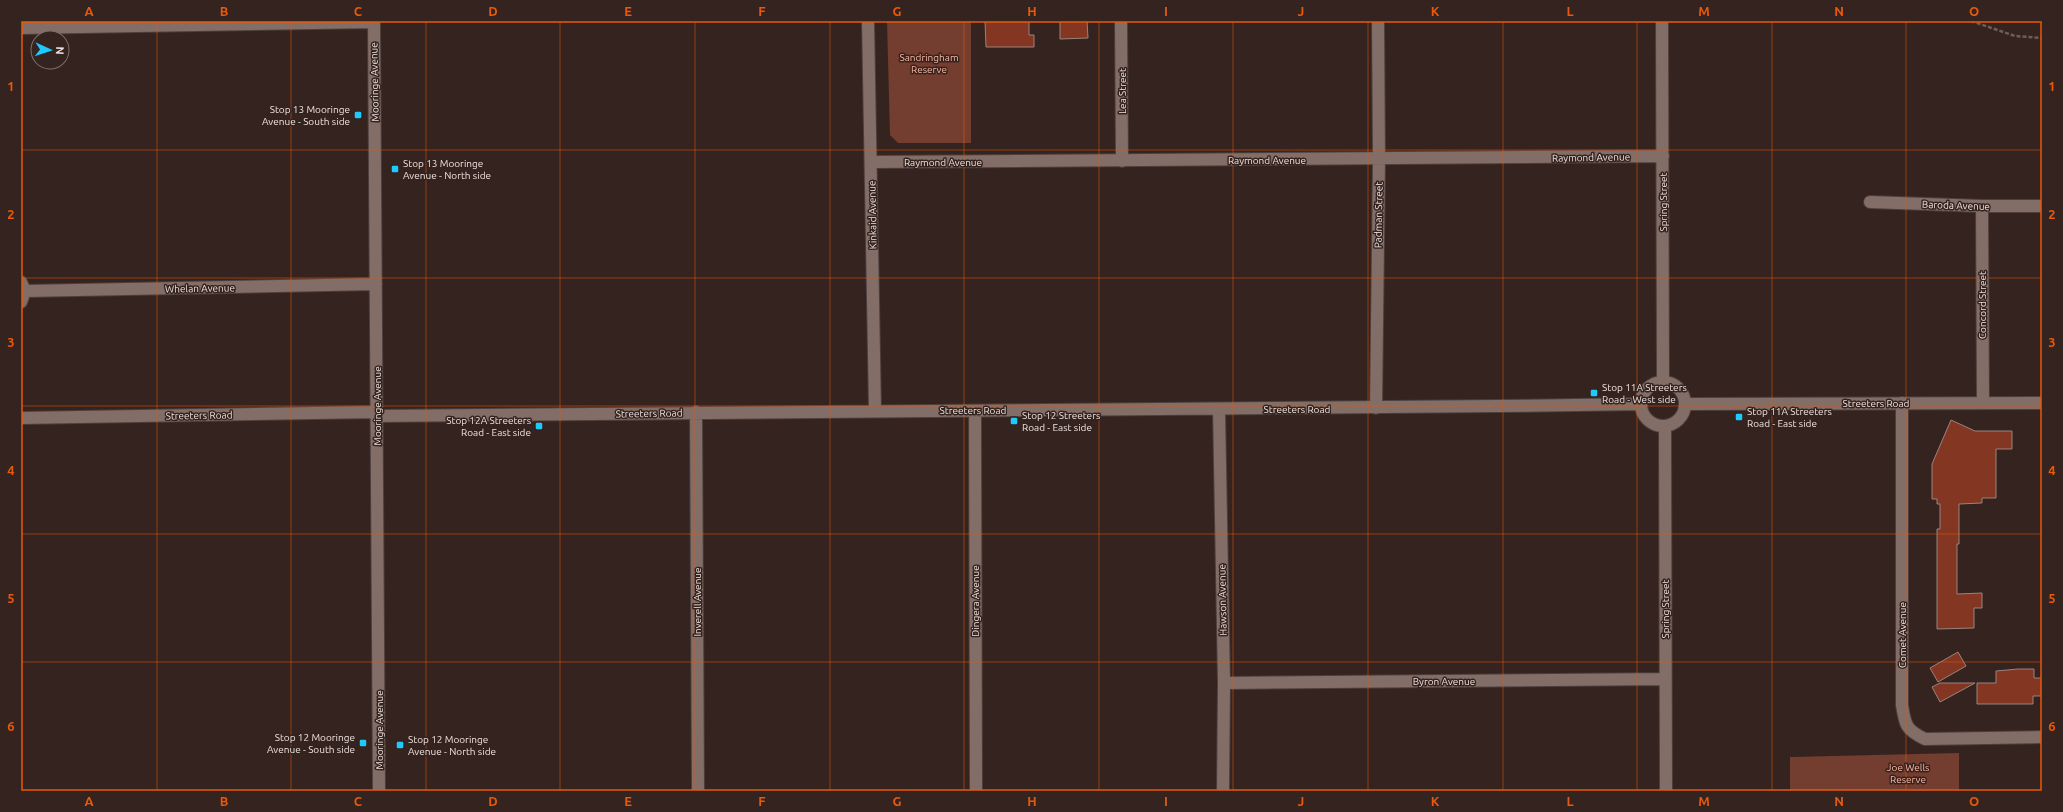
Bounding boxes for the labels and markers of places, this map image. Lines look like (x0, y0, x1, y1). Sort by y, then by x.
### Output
place label: Stop 13 Mooringe Avenue - South side (262, 104, 350, 127)
marker: Stop 13 Mooringe Avenue - South side (353, 110, 363, 120)
place label: Stop 13 Mooringe Avenue - North side (403, 158, 491, 181)
marker: Stop 13 Mooringe Avenue - North side (390, 164, 400, 174)
place label: Stop 11A Streeters Road - West side (1602, 382, 1687, 405)
marker: Stop 11A Streeters Road - West side (1589, 388, 1599, 398)
place label: Stop 11A Streeters Road - East side (1747, 406, 1832, 429)
place label: Stop 12 Streeters Road - East side (1022, 410, 1100, 433)
marker: Stop 11A Streeters Road - East side (1734, 412, 1744, 422)
place label: Stop 12A Streeters Road - East side (446, 415, 531, 438)
marker: Stop 12 Streeters Road - East side (1009, 416, 1019, 426)
marker: Stop 12A Streeters Road - East side (534, 421, 544, 431)
place label: Stop 12 Mooringe Avenue - South side (267, 732, 355, 755)
place label: Stop 12 Mooringe Avenue - North side (408, 734, 496, 757)
marker: Stop 12 Mooringe Avenue - South side (358, 738, 368, 748)
marker: Stop 12 Mooringe Avenue - North side (395, 740, 405, 750)

